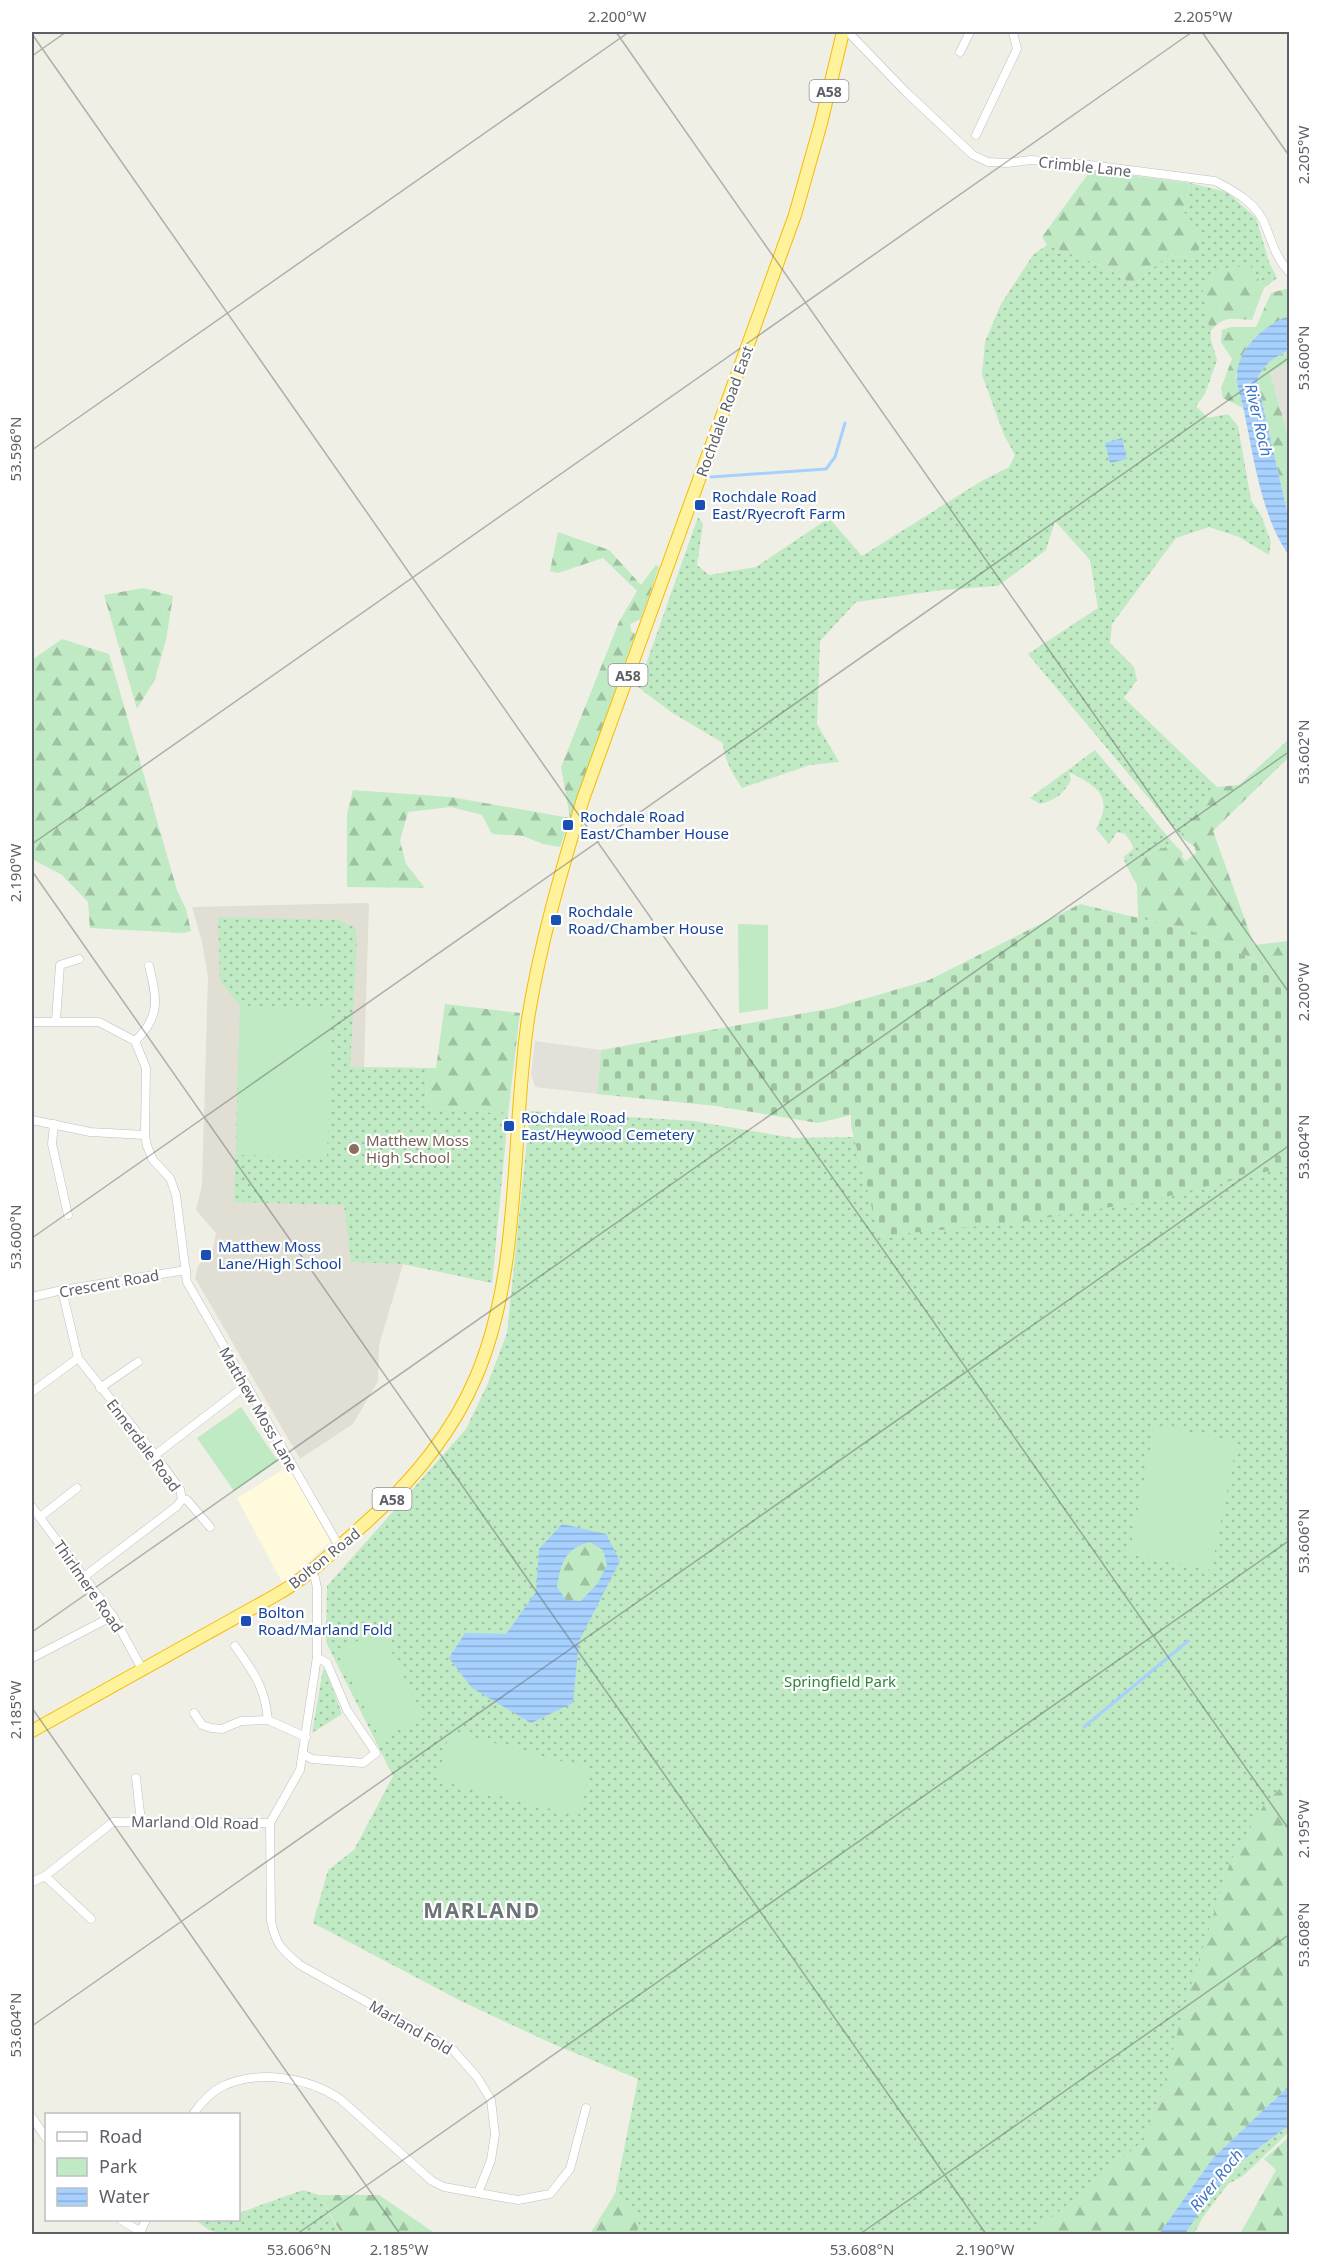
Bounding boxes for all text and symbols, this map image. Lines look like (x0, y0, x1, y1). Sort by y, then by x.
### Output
text: 2.200°W (588, 6, 646, 26)
text: 2.205°W (1174, 6, 1232, 26)
road number: A58 (810, 80, 848, 102)
text: 2.205°W (1293, 126, 1313, 184)
street label: Crimble Lane (1038, 151, 1132, 181)
text: 53.600°N (1293, 326, 1313, 390)
street label: Rochdale Road East (691, 342, 757, 479)
water label: River Roch (1240, 381, 1278, 459)
text: 53.596°N (5, 417, 25, 481)
place label: Rochdale Road East/Ryecroft Farm (712, 486, 845, 523)
marker: Rochdale Road East/Ryecroft Farm (693, 498, 707, 512)
road number: A58 (608, 664, 648, 686)
text: 53.602°N (1293, 720, 1313, 784)
place label: Rochdale Road East/Chamber House (580, 806, 729, 843)
marker: Rochdale Road East/Chamber House (561, 818, 575, 832)
text: 2.190°W (5, 844, 25, 902)
place label: Rochdale Road/Chamber House (568, 901, 724, 938)
marker: Rochdale Road/Chamber House (549, 913, 563, 927)
text: 2.200°W (1293, 963, 1313, 1021)
place label: Rochdale Road East/Heywood Cemetery (521, 1107, 694, 1144)
text: 53.604°N (1293, 1115, 1313, 1179)
marker: Rochdale Road East/Heywood Cemetery (502, 1119, 516, 1133)
place label: Matthew Moss High School (366, 1130, 469, 1167)
marker: Matthew Moss High School (347, 1142, 361, 1156)
text: 53.600°N (5, 1205, 25, 1269)
place label: Matthew Moss Lane/High School (218, 1236, 342, 1273)
marker: Matthew Moss Lane/High School (199, 1248, 213, 1262)
street label: Crescent Road (57, 1264, 161, 1302)
street label: Matthew Moss Lane (215, 1343, 303, 1475)
street label: Ennerdale Road (103, 1395, 185, 1495)
road number: A58 (372, 1488, 412, 1510)
text: 53.606°N (1293, 1509, 1313, 1573)
street label: Bolton Road (284, 1523, 364, 1593)
street label: Thirlmere Road (50, 1536, 128, 1636)
place label: Bolton Road/Marland Fold (258, 1602, 392, 1639)
marker: Bolton Road/Marland Fold (239, 1614, 253, 1628)
park label: Springfield Park (784, 1671, 896, 1691)
text: 2.185°W (5, 1681, 25, 1739)
text: 2.195°W (1293, 1800, 1313, 1858)
street label: Marland Old Road (131, 1811, 259, 1833)
district label: MARLAND (423, 1896, 541, 1924)
text: 53.608°N (1293, 1903, 1313, 1967)
text: 53.604°N (5, 1993, 25, 2057)
street label: Marland Fold (366, 1995, 456, 2059)
legend (45, 2113, 240, 2221)
text: Road (99, 2124, 142, 2148)
water label: River Roch (1184, 2144, 1248, 2216)
text: Park (99, 2154, 137, 2178)
text: Water (99, 2184, 150, 2208)
text: 53.606°N (267, 2239, 331, 2259)
text: 2.185°W (370, 2239, 428, 2259)
text: 53.608°N (830, 2239, 894, 2259)
text: 2.190°W (956, 2239, 1014, 2259)

